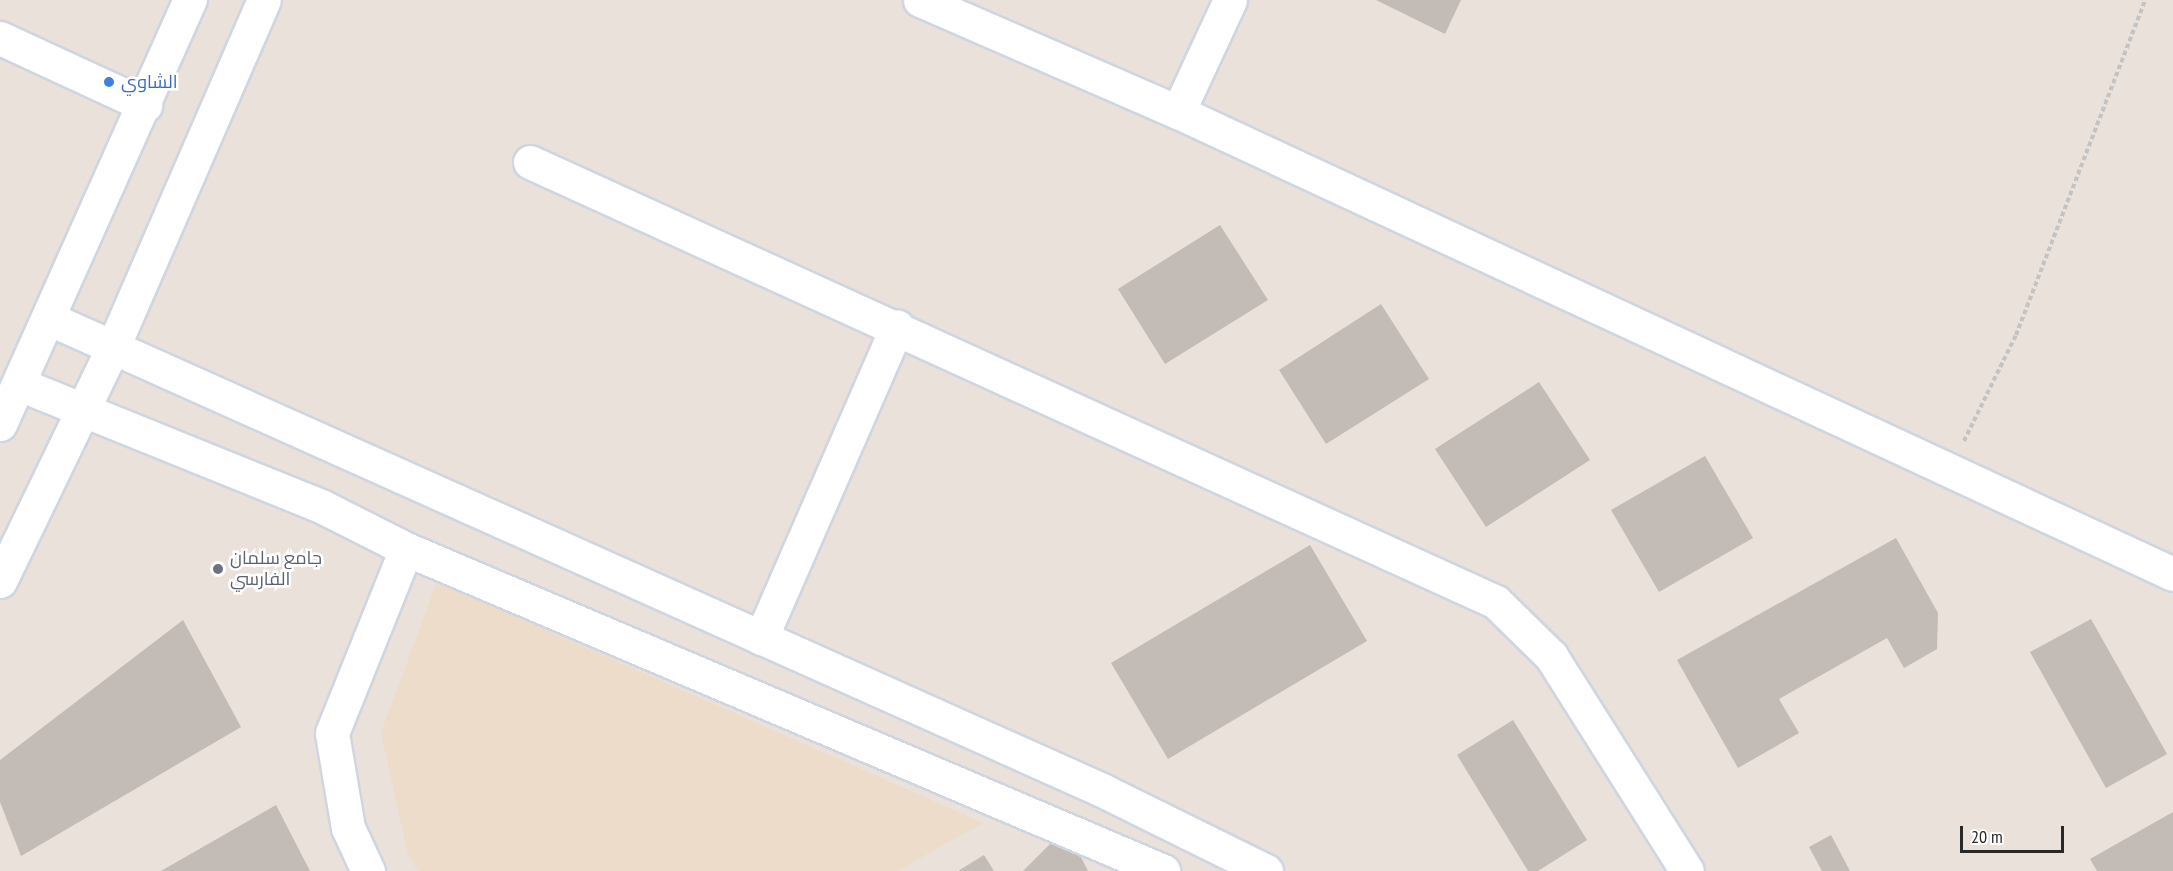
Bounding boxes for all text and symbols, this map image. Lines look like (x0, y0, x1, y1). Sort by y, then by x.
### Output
place label: الشاوي (121, 71, 178, 93)
marker: الشاوي (102, 75, 116, 89)
place label: جامع سلمان الفارسي (230, 548, 322, 590)
marker: جامع سلمان الفارسي (211, 562, 225, 576)
scale bar (1963, 814, 2066, 852)
text: 20 m (1971, 825, 2003, 848)

